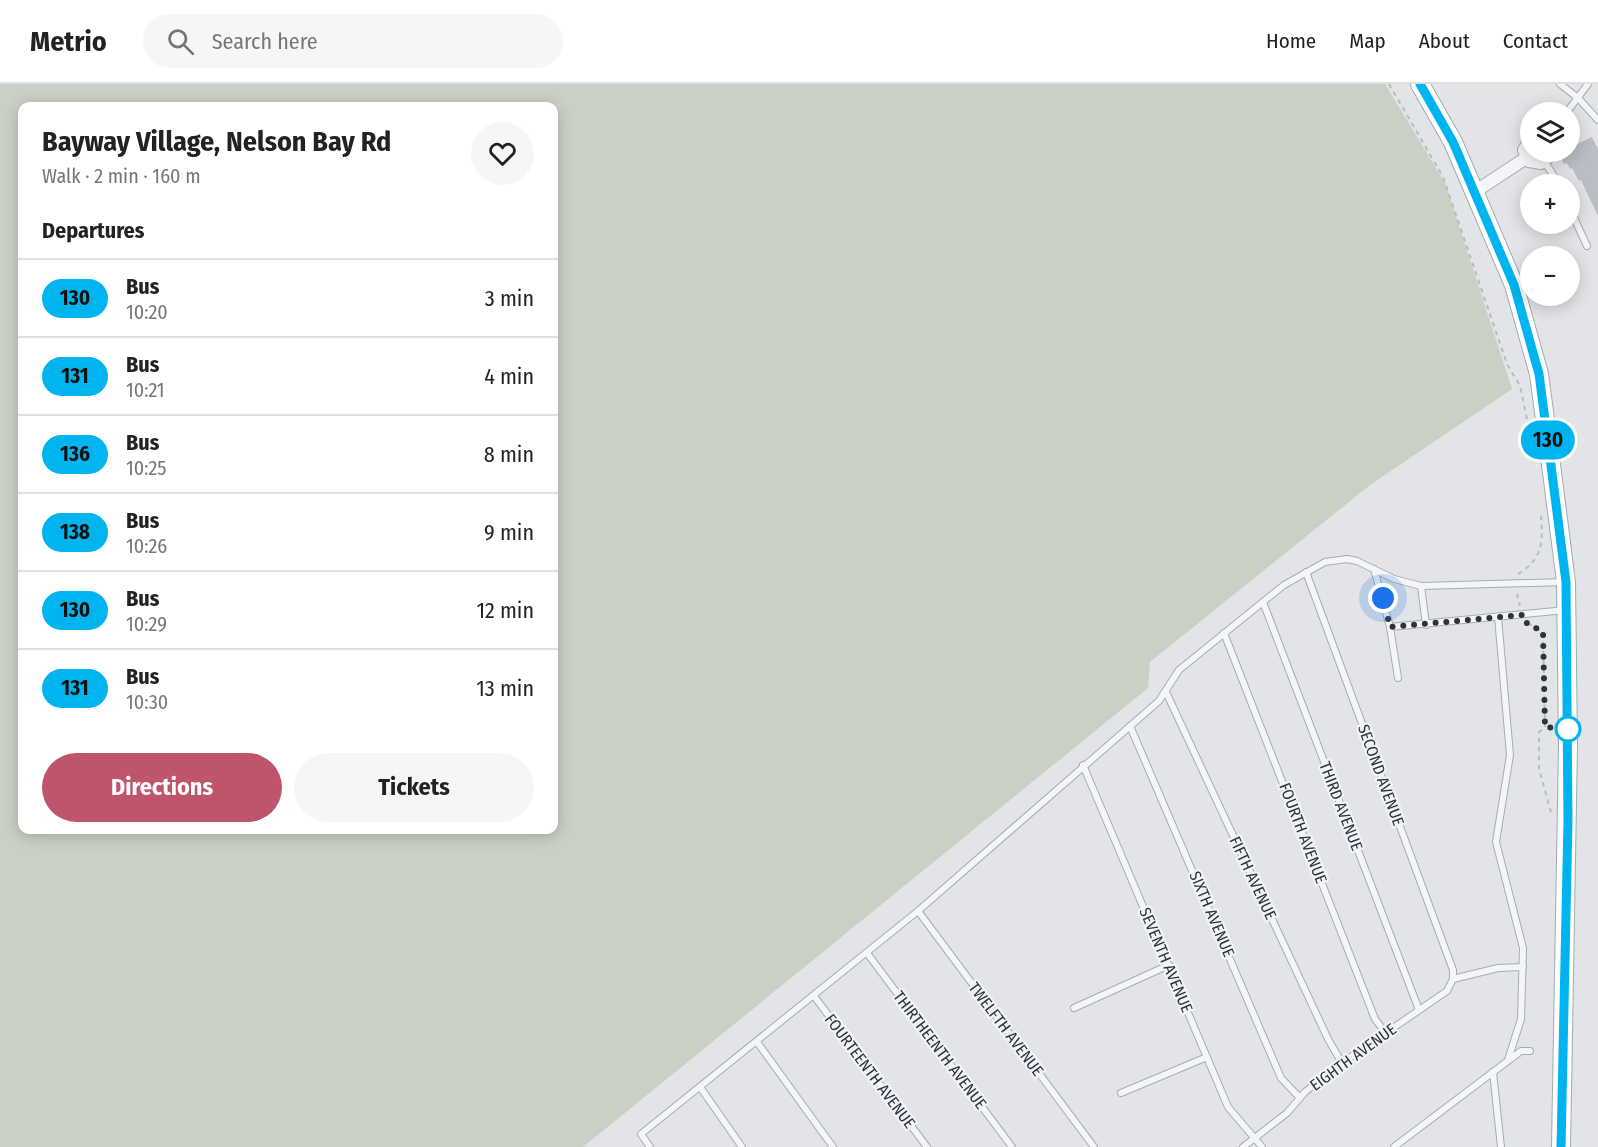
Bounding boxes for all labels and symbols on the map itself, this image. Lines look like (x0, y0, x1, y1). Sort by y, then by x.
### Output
line badge: 130 (1514, 420, 1582, 460)
your location (1368, 583, 1398, 613)
unlabelled marker (1555, 716, 1581, 742)
street label: SECOND AVENUE (1354, 722, 1408, 828)
street label: THIRD AVENUE (1315, 759, 1367, 853)
street label: FOURTH AVENUE (1275, 780, 1331, 886)
street label: FIFTH AVENUE (1225, 833, 1281, 923)
street label: SIXTH AVENUE (1185, 868, 1239, 960)
street label: SEVENTH AVENUE (1135, 905, 1197, 1015)
street label: TWELFTH AVENUE (965, 978, 1047, 1080)
street label: THIRTHEENTH AVENUE (889, 987, 991, 1113)
street label: FOURTEENTH AVENUE (821, 1010, 919, 1132)
street label: EIGHTH AVENUE (1306, 1019, 1400, 1095)

